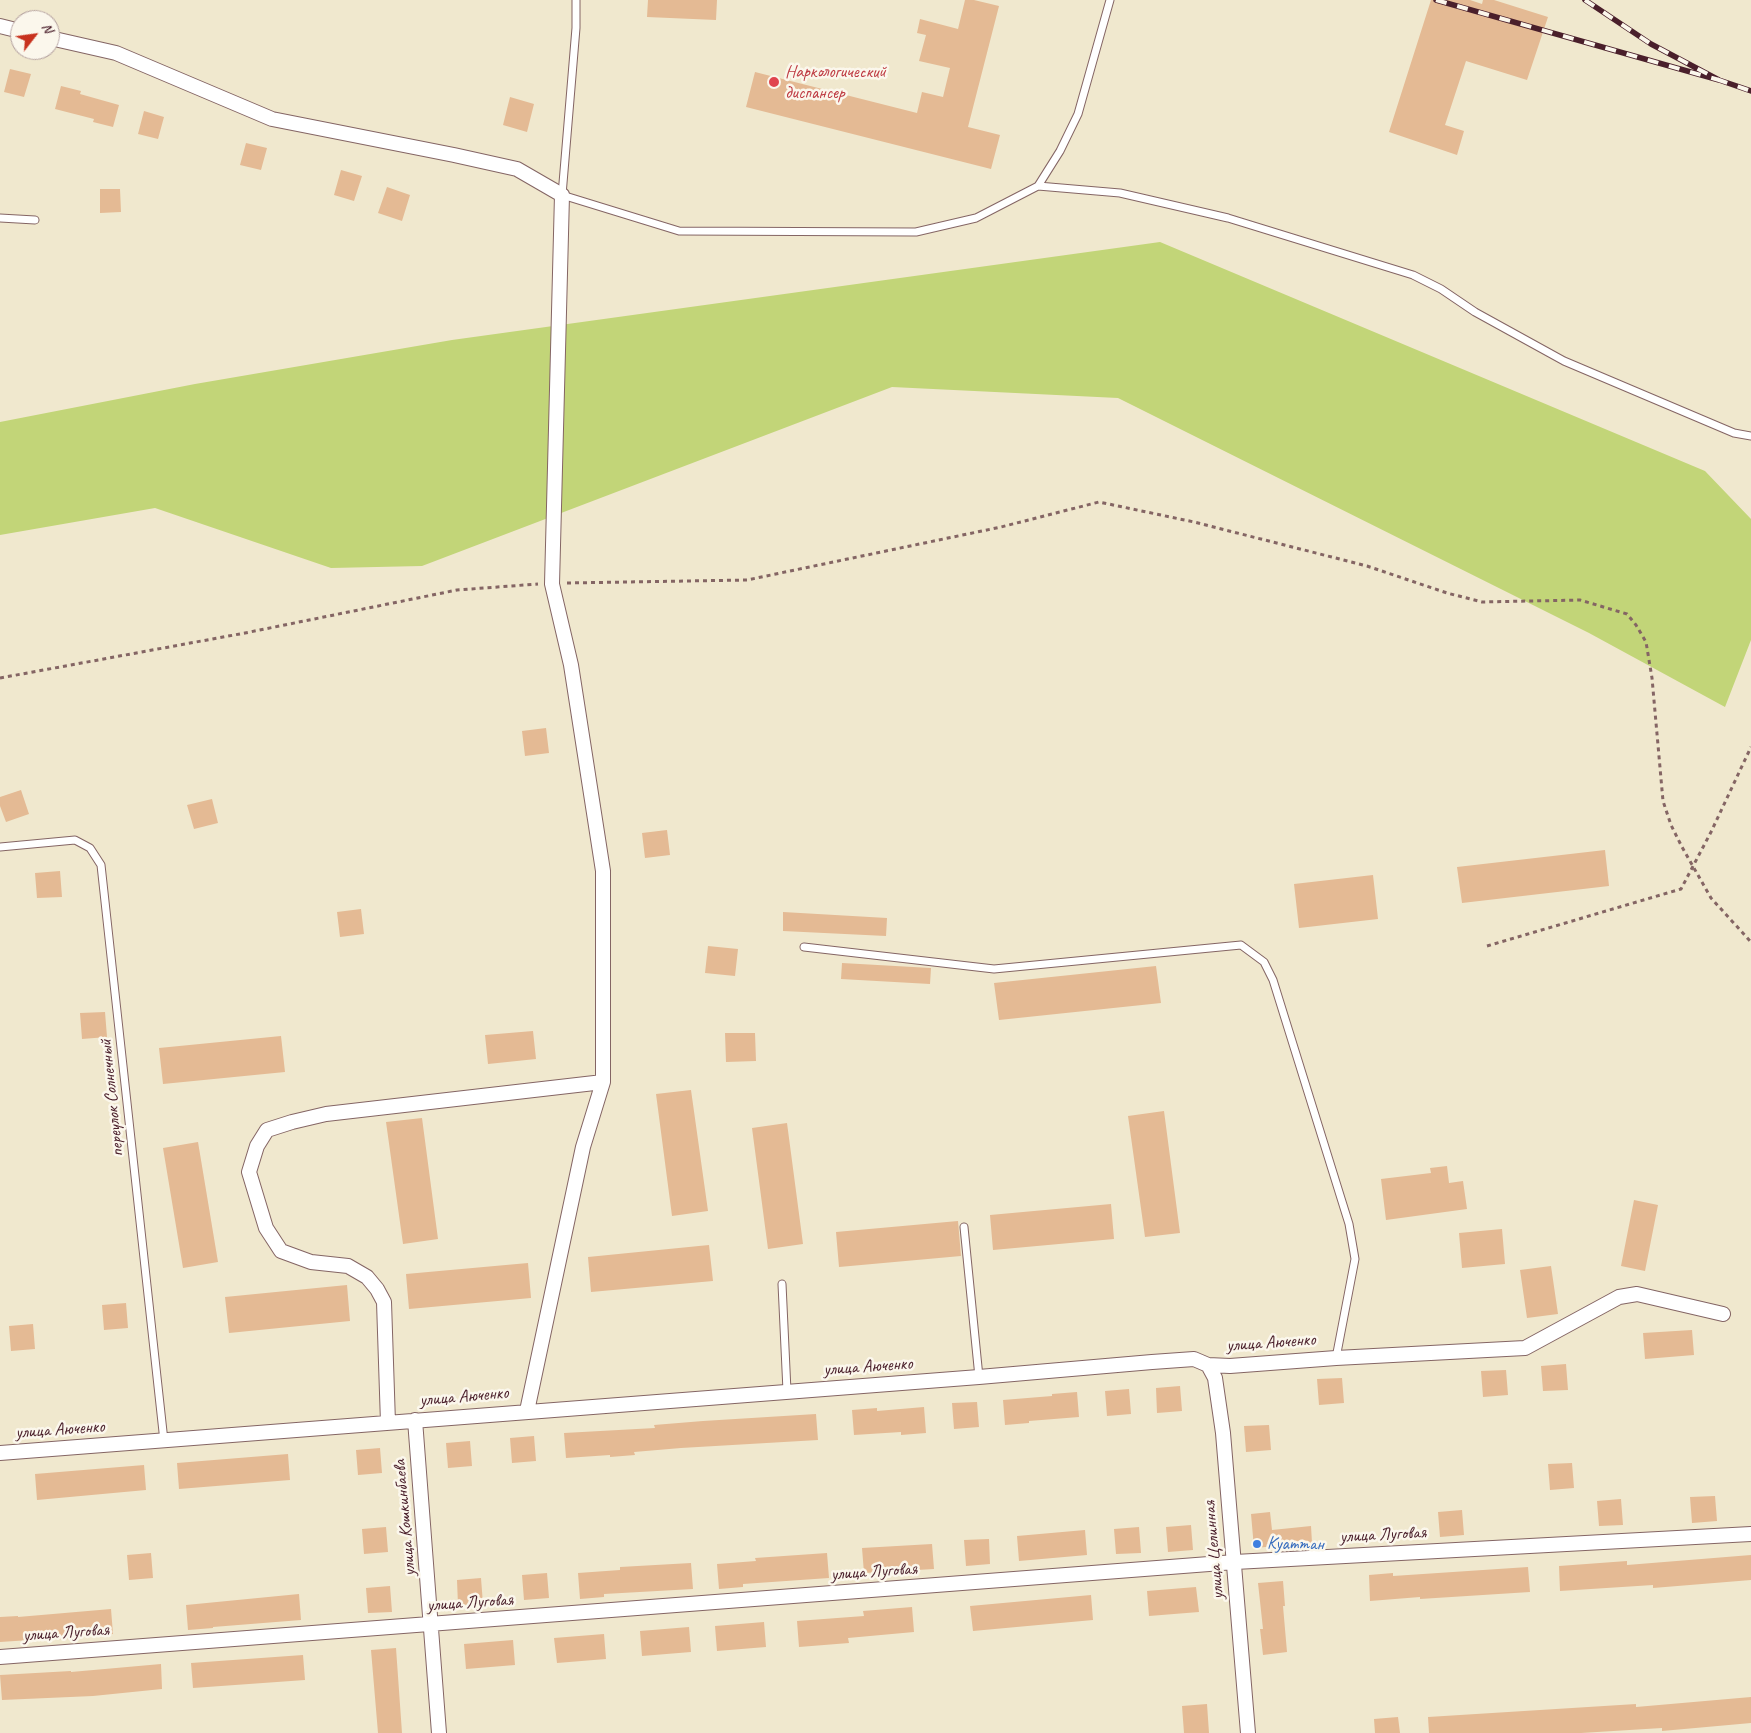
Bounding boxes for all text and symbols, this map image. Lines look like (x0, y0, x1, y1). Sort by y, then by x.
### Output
north arrow (10, 10, 60, 60)
text: N (38, 20, 57, 36)
place label: Наркологический диспансер (785, 61, 886, 104)
marker: Наркологический диспансер (767, 75, 781, 89)
street label: переулок Солнечный (95, 1038, 129, 1158)
street label: улица Аюченко (1226, 1329, 1316, 1357)
street label: улица Аюченко (823, 1353, 913, 1381)
street label: улица Аюченко (419, 1382, 509, 1412)
street label: улица Аюченко (15, 1416, 105, 1444)
street label: улица Кошкинбаева (389, 1459, 421, 1577)
street label: улица Целинная (1199, 1500, 1229, 1600)
street label: улица Луговая (1339, 1522, 1427, 1548)
place label: Куаттан (1267, 1533, 1324, 1555)
marker: Куаттан (1251, 1538, 1263, 1550)
street label: улица Луговая (830, 1558, 918, 1586)
street label: улица Луговая (426, 1589, 514, 1617)
street label: улица Луговая (22, 1619, 110, 1647)

